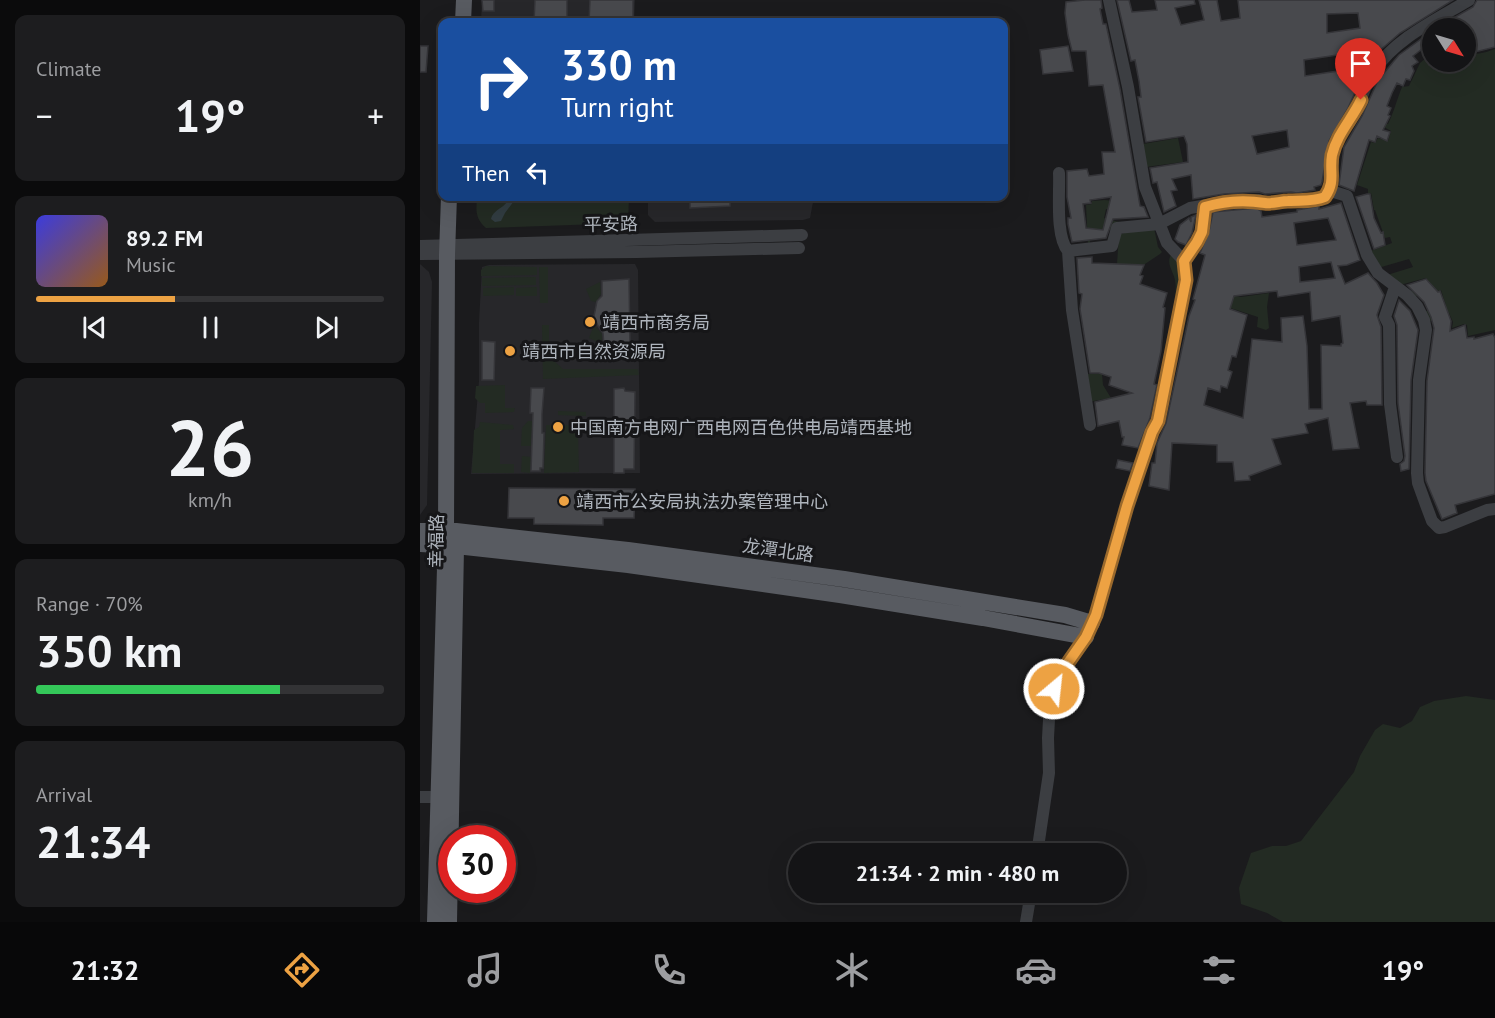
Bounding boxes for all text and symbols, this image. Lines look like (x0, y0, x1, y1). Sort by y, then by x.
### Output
north arrow (1422, 18, 1476, 72)
map controls (1422, 18, 1476, 72)
text: 330 m (561, 37, 677, 92)
pin (1335, 38, 1386, 100)
icon: right (462, 42, 540, 120)
icon: arrive (1344, 47, 1377, 80)
text: Climate (36, 56, 102, 82)
text: 19° (175, 86, 245, 144)
text: Turn right (561, 90, 674, 124)
text: − (36, 94, 53, 137)
text: + (367, 94, 384, 137)
icon: left (521, 156, 554, 189)
text: Then (462, 159, 509, 187)
street label: 平安路 (584, 212, 638, 236)
text: 89.2 FM (126, 224, 203, 252)
text: Music (126, 252, 175, 278)
icon: previous (78, 311, 111, 344)
icon: pause (194, 311, 227, 344)
icon: next (310, 311, 343, 344)
place label: 靖西市商务局 (602, 311, 710, 334)
marker: 靖西市商务局 (583, 315, 597, 329)
place label: 靖西市自然资源局 (522, 340, 666, 363)
marker: 靖西市自然资源局 (503, 344, 517, 358)
text: 26 (166, 397, 254, 498)
place label: 中国南方电网广西电网百色供电局靖西基地 (570, 416, 912, 439)
marker: 中国南方电网广西电网百色供电局靖西基地 (551, 420, 565, 434)
text: km/h (188, 487, 232, 513)
place label: 靖西市公安局执法办案管理中心 (576, 490, 828, 513)
marker: 靖西市公安局执法办案管理中心 (557, 494, 571, 508)
street label: 幸福路 (424, 514, 448, 568)
street label: 龙潭北路 (741, 534, 815, 566)
text: Range · 70% (36, 591, 143, 617)
text: 350 km (36, 621, 182, 679)
position arrow (1022, 657, 1086, 721)
text: Arrival (36, 782, 92, 808)
text: 21:34 (36, 812, 150, 870)
speed limit sign: 30 (438, 825, 516, 903)
text: 21:34 · 2 min · 480 m (856, 859, 1059, 887)
icon: directions (281, 949, 323, 991)
icon: music (464, 949, 506, 991)
icon: phone (648, 949, 690, 991)
icon: climate (831, 949, 873, 991)
icon: car (1015, 949, 1057, 991)
icon: filters (1198, 949, 1240, 991)
text: 21:32 (71, 953, 139, 987)
text: 19° (1382, 953, 1424, 987)

